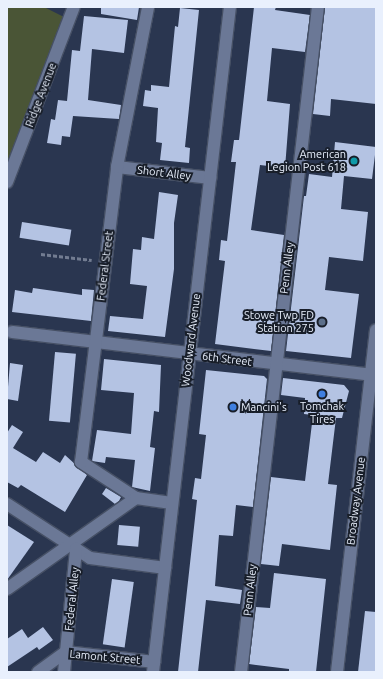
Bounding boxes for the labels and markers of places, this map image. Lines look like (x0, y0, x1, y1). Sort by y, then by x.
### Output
place label: American Legion Post 618 (267, 148, 346, 174)
marker: American Legion Post 618 (349, 156, 359, 166)
place label: Stowe Twp FD Station 275 (244, 309, 314, 335)
marker: Stowe Twp FD Station 275 (317, 317, 327, 327)
marker: Tomchak Tires (317, 389, 327, 399)
place label: Mancini's (241, 400, 287, 414)
place label: Tomchak Tires (300, 400, 344, 426)
marker: Mancini's (228, 402, 238, 412)

